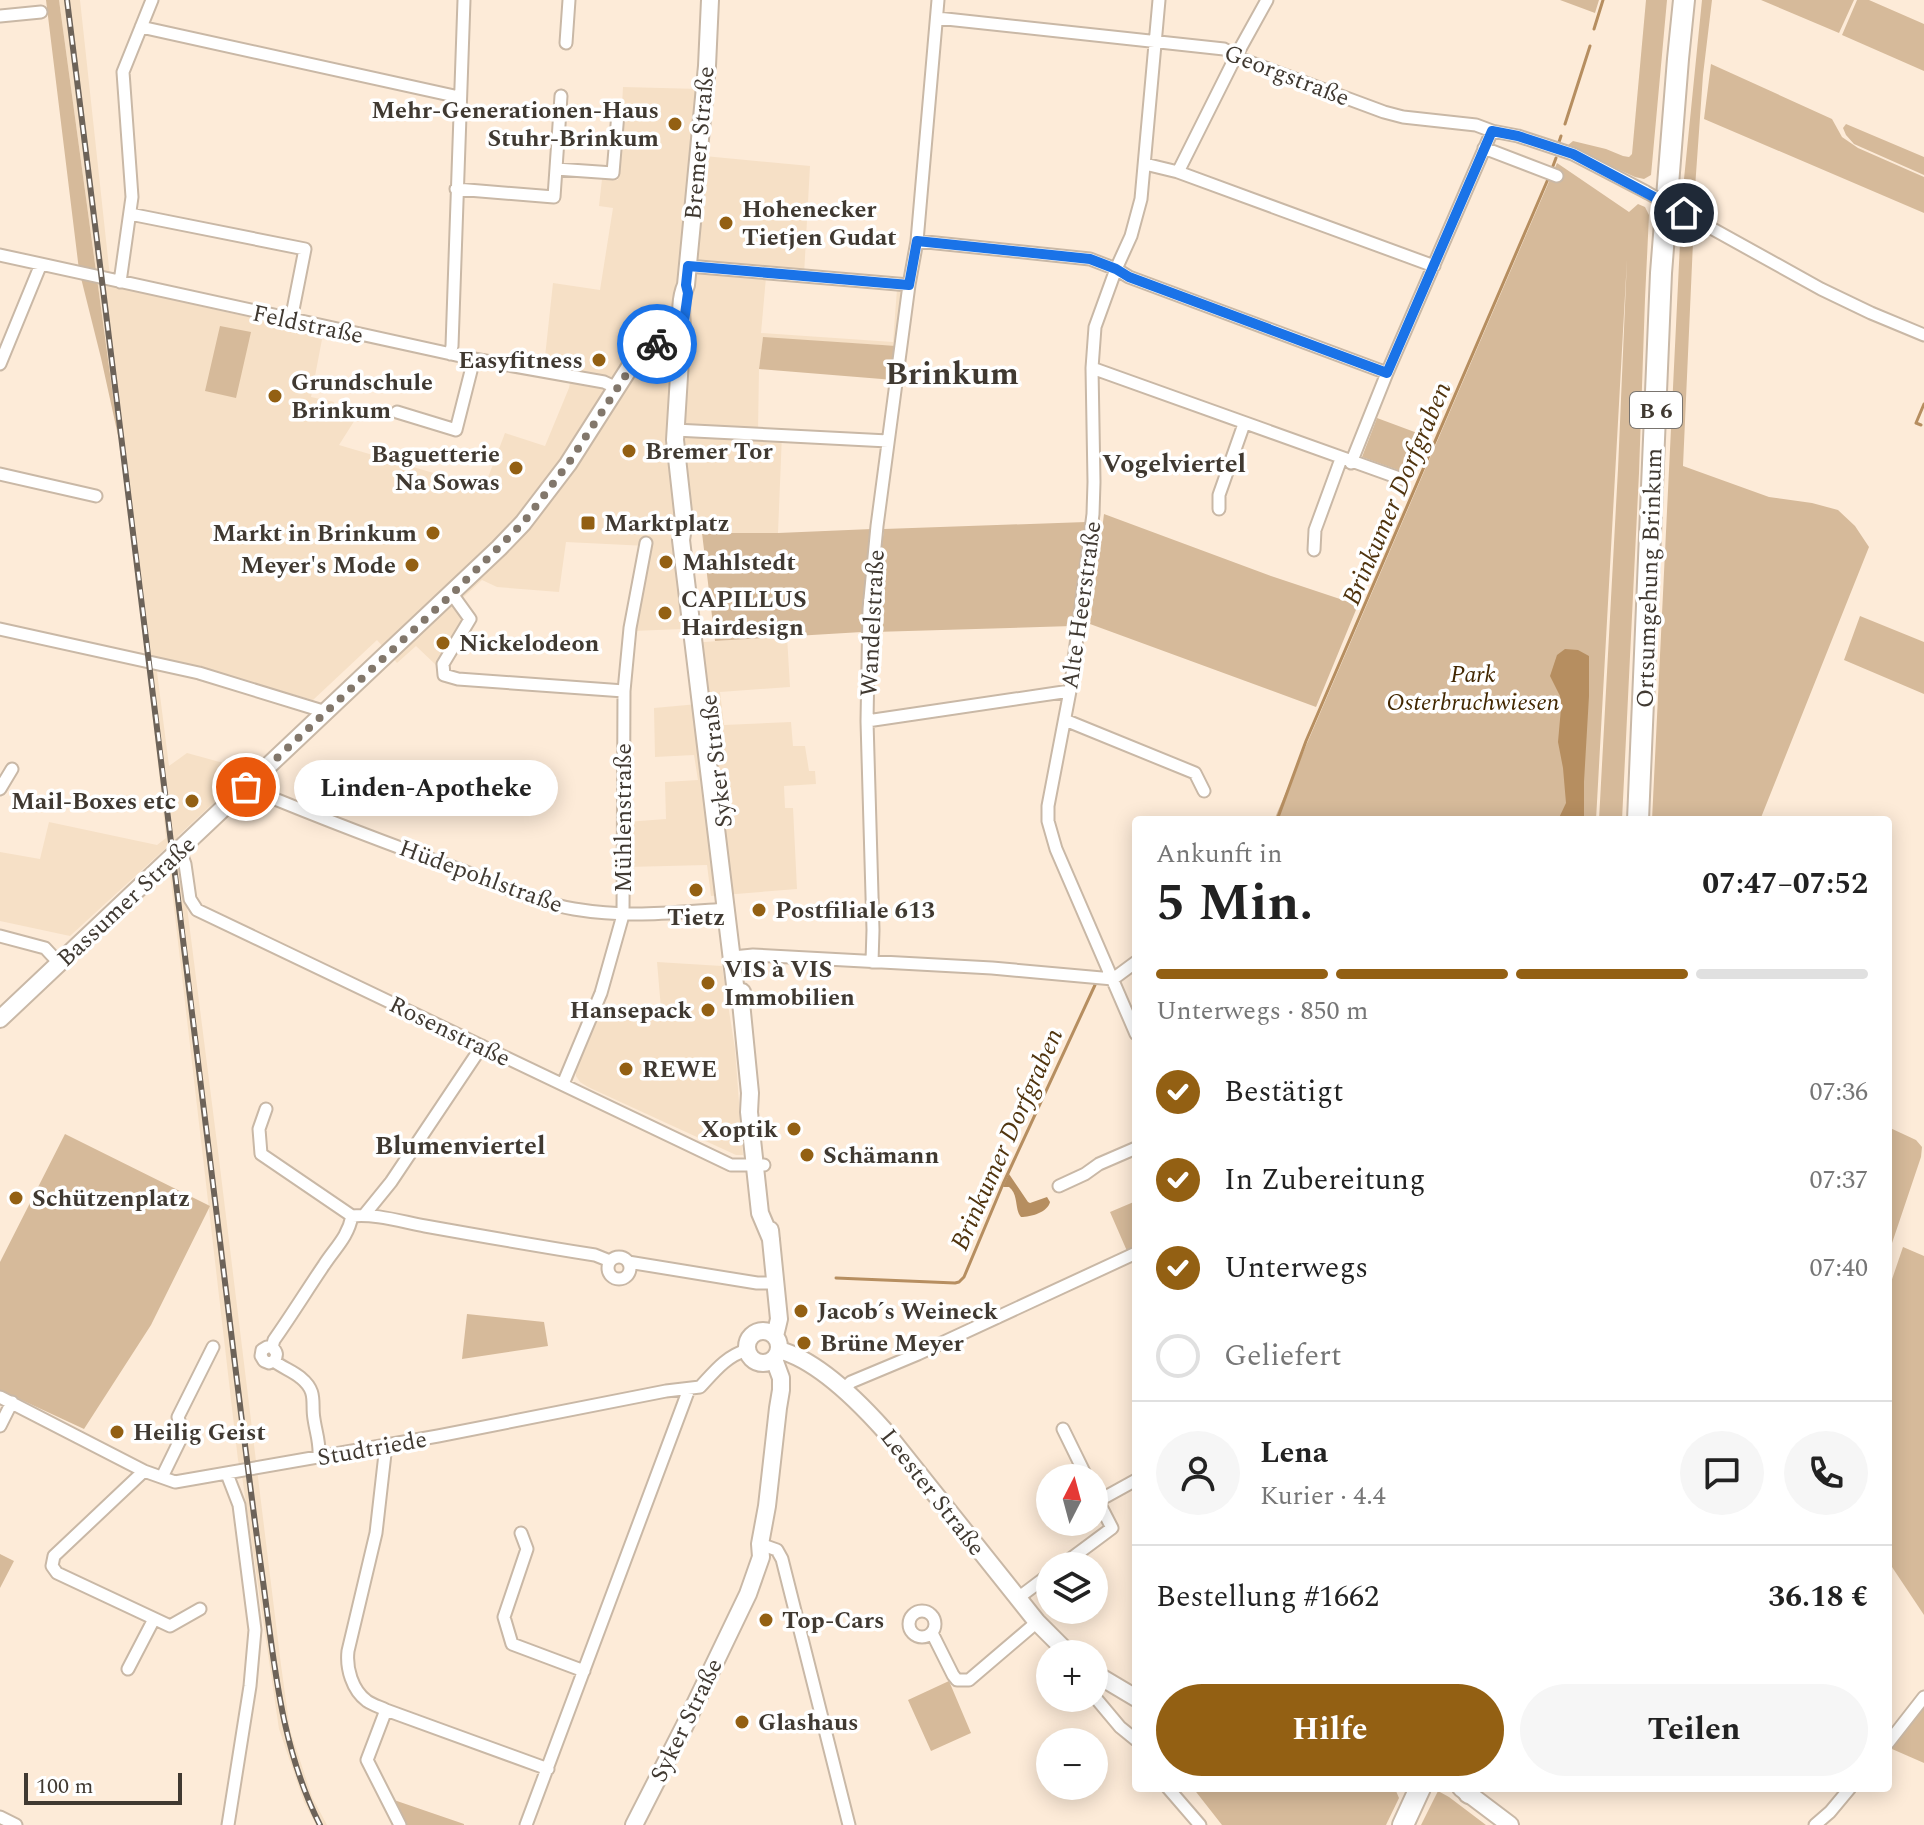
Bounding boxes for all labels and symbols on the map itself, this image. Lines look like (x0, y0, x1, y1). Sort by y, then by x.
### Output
street label: Georgstraße (1219, 36, 1355, 116)
street label: Bremer Straße (675, 65, 725, 221)
place label: Mehr-Generationen-Haus Stuhr-Brinkum (371, 93, 659, 157)
marker: Mehr-Generationen-Haus Stuhr-Brinkum (666, 115, 684, 133)
pin (1650, 179, 1718, 247)
place label: Hohenecker Tietjen Gudat (742, 192, 897, 256)
marker: Hohenecker Tietjen Gudat (717, 214, 735, 232)
street label: Feldstraße (249, 296, 367, 354)
courier (617, 304, 697, 384)
place label: Easyfitness (458, 343, 583, 379)
district label: Brinkum (885, 350, 1019, 399)
marker: Easyfitness (590, 351, 608, 369)
place label: Grundschule Brinkum (291, 365, 433, 429)
water label: Brinkumer Dorfgraben (1332, 375, 1462, 611)
marker: Grundschule Brinkum (266, 387, 284, 405)
road number: B 6 (1630, 392, 1682, 428)
place label: Bremer Tor (645, 434, 773, 470)
place label: Baguetterie Na Sowas (371, 437, 500, 501)
marker: Bremer Tor (620, 442, 638, 460)
district label: Vogelviertel (1102, 444, 1246, 484)
street label: Ortsumgehung Brinkum (1627, 447, 1673, 709)
marker: Baguetterie Na Sowas (507, 459, 525, 477)
place label: Marktplatz (604, 506, 730, 542)
marker: Marktplatz (579, 514, 597, 532)
place label: Markt in Brinkum (212, 516, 417, 552)
street label: Alte Heerstraße (1052, 519, 1112, 692)
marker: Markt in Brinkum (424, 524, 442, 542)
place label: Mahlstedt (682, 545, 796, 581)
place label: Meyer's Mode (241, 548, 396, 584)
street label: Wandelstraße (851, 549, 895, 698)
marker: Mahlstedt (657, 553, 675, 571)
marker: Meyer's Mode (403, 556, 421, 574)
place label: CAPILLUS Hairdesign (681, 582, 807, 646)
marker: CAPILLUS Hairdesign (656, 604, 674, 622)
place label: Nickelodeon (459, 626, 600, 662)
marker: Nickelodeon (434, 634, 452, 652)
park label: Park Osterbruchwiesen (1386, 657, 1560, 721)
street label: Syker Straße (691, 692, 743, 830)
street label: Mühlenstraße (606, 743, 642, 893)
pin (212, 753, 280, 821)
callout: Linden-Apotheke (294, 759, 558, 815)
place label: Mail-Boxes etc (11, 784, 176, 820)
marker: Mail-Boxes etc (183, 792, 201, 810)
street label: Bassumer Straße (49, 828, 204, 976)
street label: Hüdepohlstraße (394, 831, 568, 923)
marker: Tietz (687, 881, 705, 899)
place label: Postfiliale 613 (775, 893, 935, 929)
place label: Tietz (667, 900, 725, 936)
marker: Postfiliale 613 (750, 901, 768, 919)
place label: VIS à VIS Immobilien (724, 952, 855, 1016)
marker: VIS à VIS Immobilien (699, 974, 717, 992)
street label: Rosenstraße (383, 987, 516, 1077)
place label: Hansepack (570, 993, 693, 1029)
marker: Hansepack (699, 1001, 717, 1019)
water label: Brinkumer Dorfgraben (940, 1022, 1074, 1257)
place label: REWE (642, 1052, 717, 1088)
marker: REWE (617, 1060, 635, 1078)
place label: Xoptik (701, 1112, 779, 1148)
marker: Xoptik (785, 1120, 803, 1138)
district label: Blumenviertel (375, 1126, 545, 1166)
place label: Schämann (823, 1138, 939, 1174)
marker: Schämann (798, 1146, 816, 1164)
place label: Schützenplatz (32, 1181, 190, 1217)
marker: Schützenplatz (7, 1189, 25, 1207)
place label: Jacob´s Weineck (817, 1294, 999, 1330)
marker: Jacob´s Weineck (792, 1302, 810, 1320)
place label: Brüne Meyer (820, 1326, 965, 1362)
marker: Brüne Meyer (795, 1334, 813, 1352)
place label: Heilig Geist (133, 1415, 266, 1451)
street label: Leester Straße (871, 1421, 994, 1564)
street label: Studtriede (314, 1422, 430, 1476)
marker: Heilig Geist (108, 1423, 126, 1441)
north arrow (1036, 1464, 1108, 1536)
place label: Top-Cars (782, 1603, 884, 1639)
marker: Top-Cars (757, 1611, 775, 1629)
street label: Syker Straße (641, 1652, 732, 1789)
place label: Glashaus (758, 1705, 859, 1741)
marker: Glashaus (733, 1713, 751, 1731)
scale bar (24, 1769, 182, 1805)

